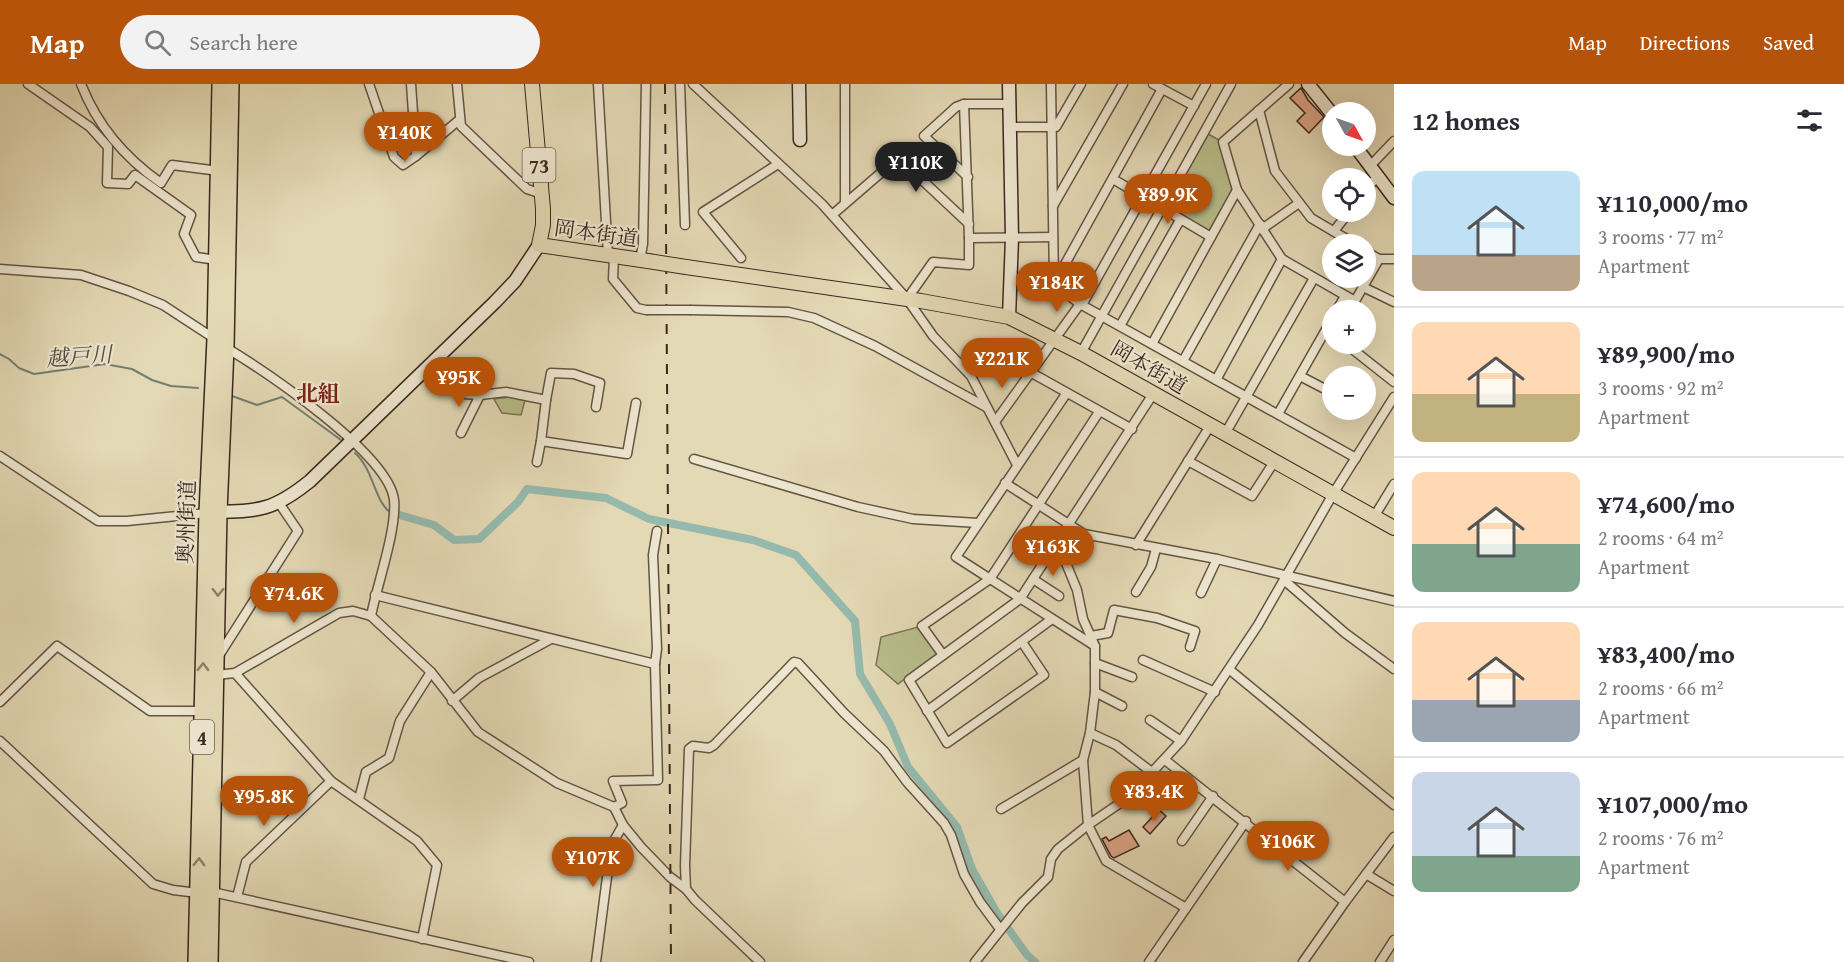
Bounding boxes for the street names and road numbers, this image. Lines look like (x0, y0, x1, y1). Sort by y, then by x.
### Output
road number: 73 (522, 148, 556, 182)
street label: 岡本街道 (552, 212, 640, 254)
street label: 岡本街道 (1105, 333, 1193, 401)
street label: 奥州街道 (169, 479, 203, 565)
road number: 4 (190, 720, 214, 754)

